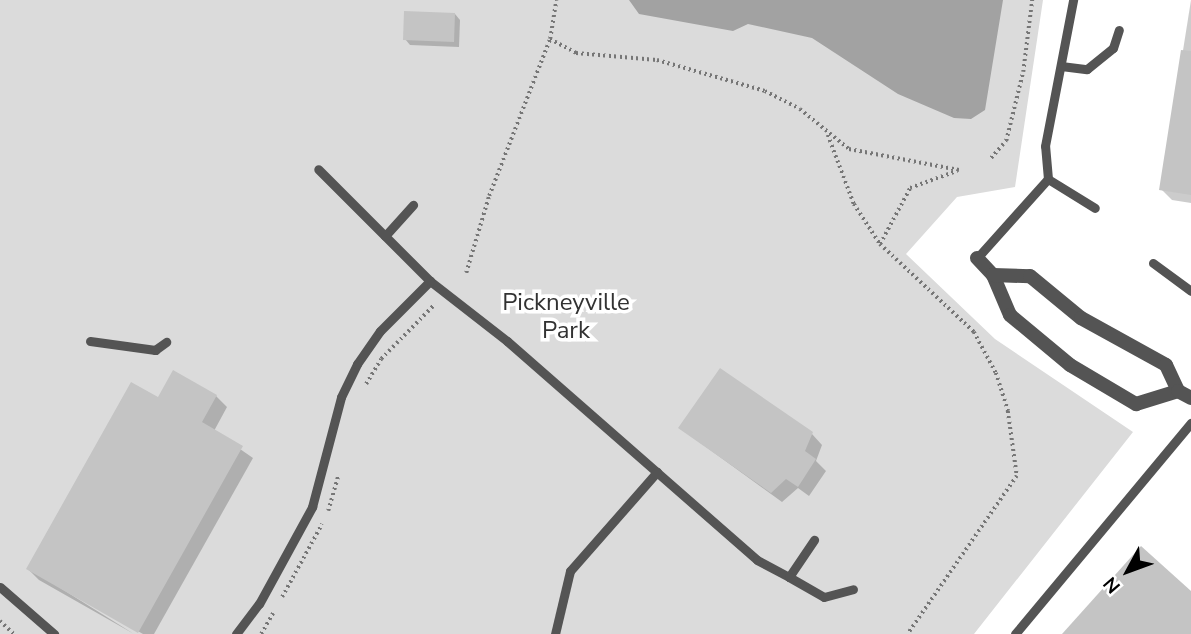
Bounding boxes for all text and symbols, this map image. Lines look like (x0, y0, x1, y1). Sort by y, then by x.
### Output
park label: Pickneyville Park (502, 289, 630, 345)
north arrow (1093, 536, 1163, 606)
text: N (1098, 571, 1127, 599)

